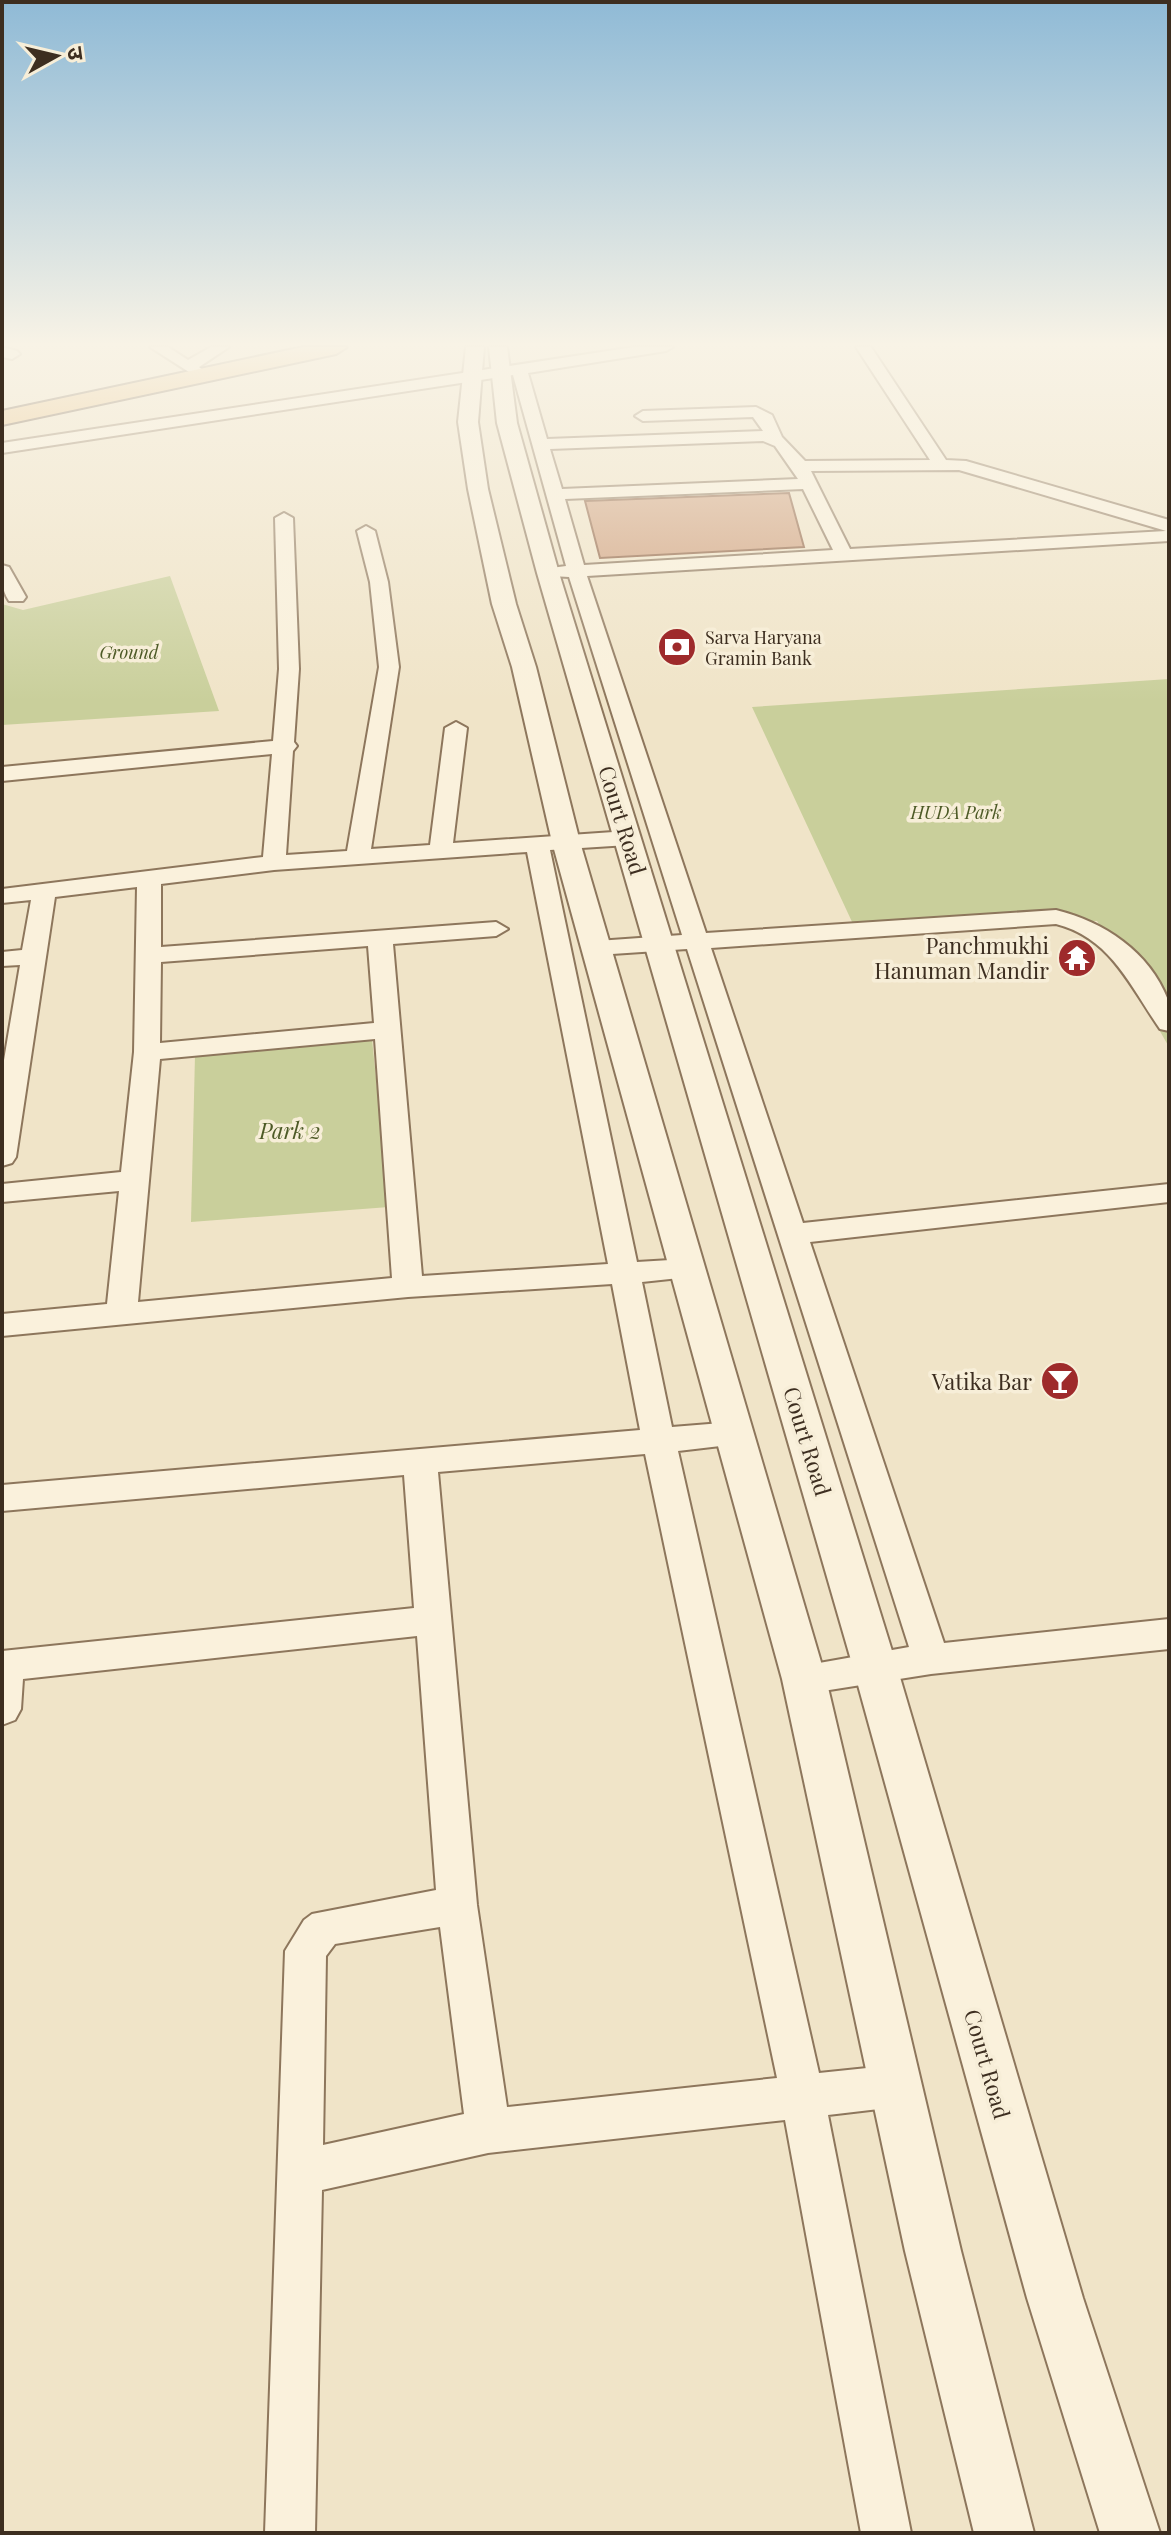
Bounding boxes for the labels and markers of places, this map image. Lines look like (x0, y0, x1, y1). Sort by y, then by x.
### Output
place label: Sarva Haryana Gramin Bank (705, 625, 822, 670)
bank icon: Sarva Haryana Gramin Bank (656, 626, 698, 668)
place label: Panchmukhi Hanuman Mandir (874, 930, 1049, 985)
temple icon: Panchmukhi Hanuman Mandir (1056, 937, 1098, 979)
bar icon: Vatika Bar (1039, 1360, 1081, 1402)
place label: Vatika Bar (931, 1366, 1032, 1396)

